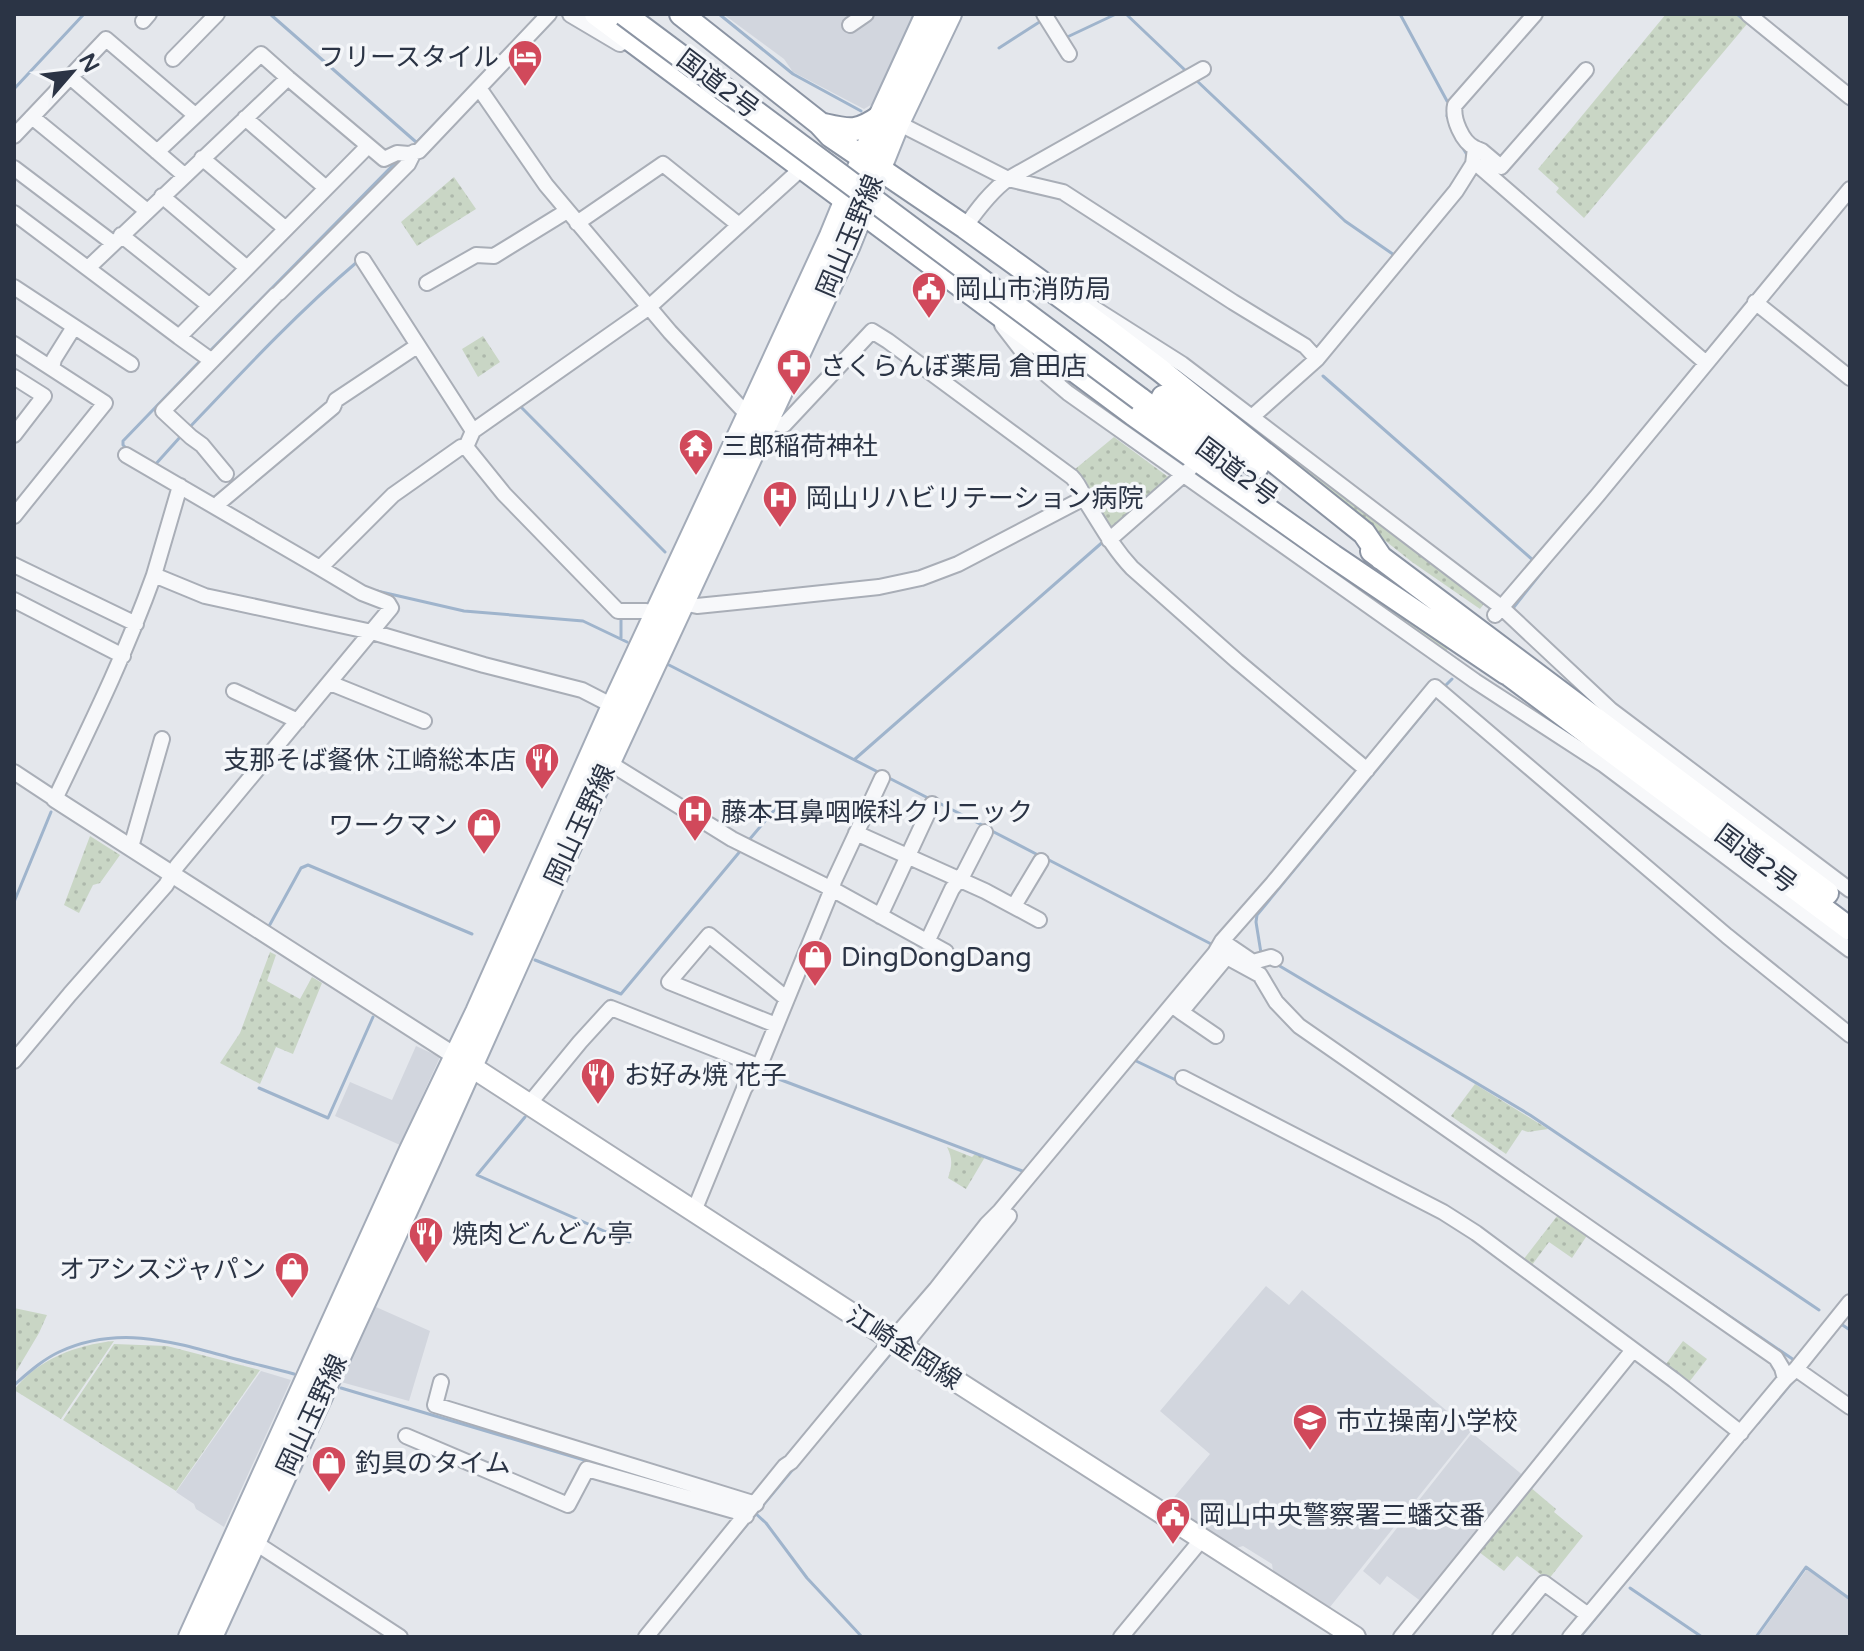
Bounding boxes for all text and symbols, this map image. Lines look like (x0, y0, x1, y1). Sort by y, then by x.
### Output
north arrow (32, 32, 112, 112)
hotel icon: フリースタイル (506, 38, 544, 88)
place label: フリースタイル (318, 42, 499, 73)
street label: 国道2号 (671, 43, 765, 125)
text: N (73, 49, 104, 77)
street label: 岡山玉野線 (810, 170, 890, 302)
public building icon: 岡山市消防局 (910, 270, 948, 320)
place label: 岡山市消防局 (955, 274, 1111, 305)
pharmacy icon: さくらんぼ薬局 倉田店 (775, 347, 813, 397)
place label: さくらんぼ薬局 倉田店 (820, 351, 1087, 382)
temple icon: 三郎稲荷神社 (677, 427, 715, 477)
place label: 三郎稲荷神社 (722, 431, 878, 462)
street label: 国道2号 (1190, 431, 1284, 513)
hospital icon: 岡山リハビリテーション病院 (761, 479, 799, 529)
place label: 岡山リハビリテーション病院 (806, 483, 1143, 514)
restaurant icon: 支那そば餐休 江崎総本店 (523, 741, 561, 791)
place label: 支那そば餐休 江崎総本店 (223, 745, 516, 776)
street label: 岡山玉野線 (538, 760, 622, 890)
hospital icon: 藤本耳鼻咽喉科クリニック (676, 793, 714, 843)
place label: 藤本耳鼻咽喉科クリニック (721, 797, 1033, 828)
shop icon: ワークマン (465, 806, 503, 856)
place label: ワークマン (328, 810, 458, 841)
street label: 国道2号 (1709, 818, 1803, 900)
shop icon: DingDongDang (796, 938, 834, 988)
place label: DingDongDang (841, 942, 1032, 973)
restaurant icon: お好み焼 花子 (579, 1056, 617, 1106)
place label: お好み焼 花子 (624, 1060, 787, 1091)
restaurant icon: 焼肉どんどん亭 (407, 1215, 445, 1265)
place label: 焼肉どんどん亭 (452, 1219, 633, 1250)
shop icon: オアシスジャパン (273, 1250, 311, 1300)
place label: オアシスジャパン (59, 1254, 266, 1285)
street label: 江崎金岡線 (841, 1300, 967, 1396)
street label: 岡山玉野線 (270, 1350, 354, 1480)
school or university icon: 市立操南小学校 (1291, 1402, 1329, 1452)
place label: 市立操南小学校 (1336, 1406, 1518, 1437)
shop icon: 釣具のタイム (310, 1444, 348, 1494)
place label: 釣具のタイム (355, 1448, 510, 1479)
public building icon: 岡山中央警察署三蟠交番 (1154, 1496, 1192, 1546)
place label: 岡山中央警察署三蟠交番 (1199, 1500, 1485, 1531)

